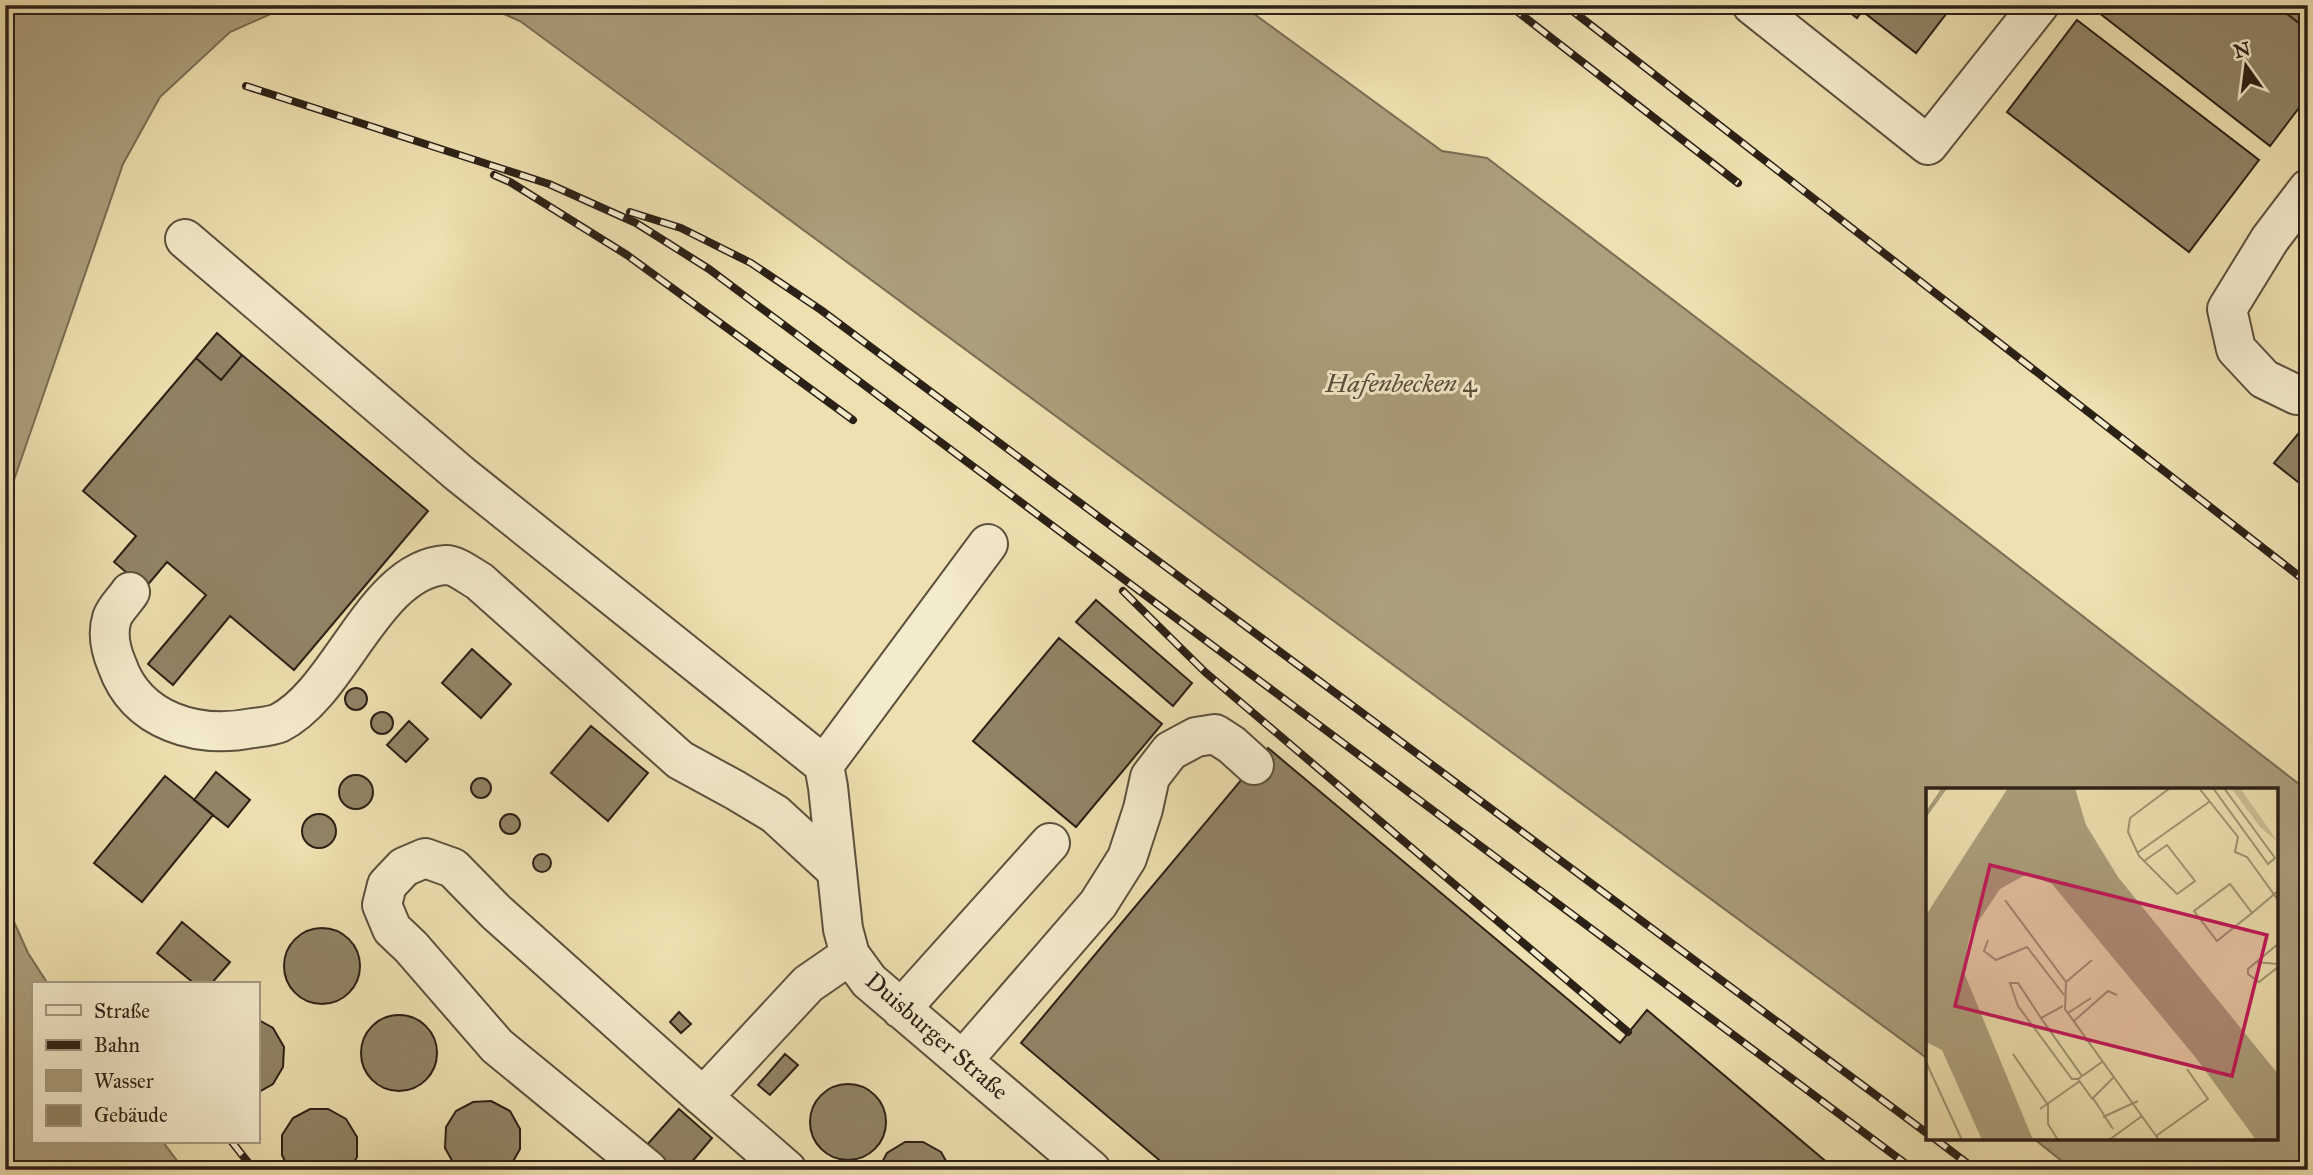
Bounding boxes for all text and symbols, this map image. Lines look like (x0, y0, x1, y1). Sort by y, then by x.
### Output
north arrow (2212, 32, 2282, 102)
text: N (2231, 37, 2253, 63)
water label: Hafenbecken 4 (1324, 367, 1478, 399)
inset map (1926, 788, 2278, 1140)
street label: Duisburger Straße (859, 966, 1015, 1106)
legend (32, 982, 259, 1144)
text: Straße (94, 998, 150, 1024)
text: Bahn (94, 1032, 140, 1058)
text: Wasser (94, 1068, 154, 1094)
text: Gebäude (94, 1102, 168, 1128)

